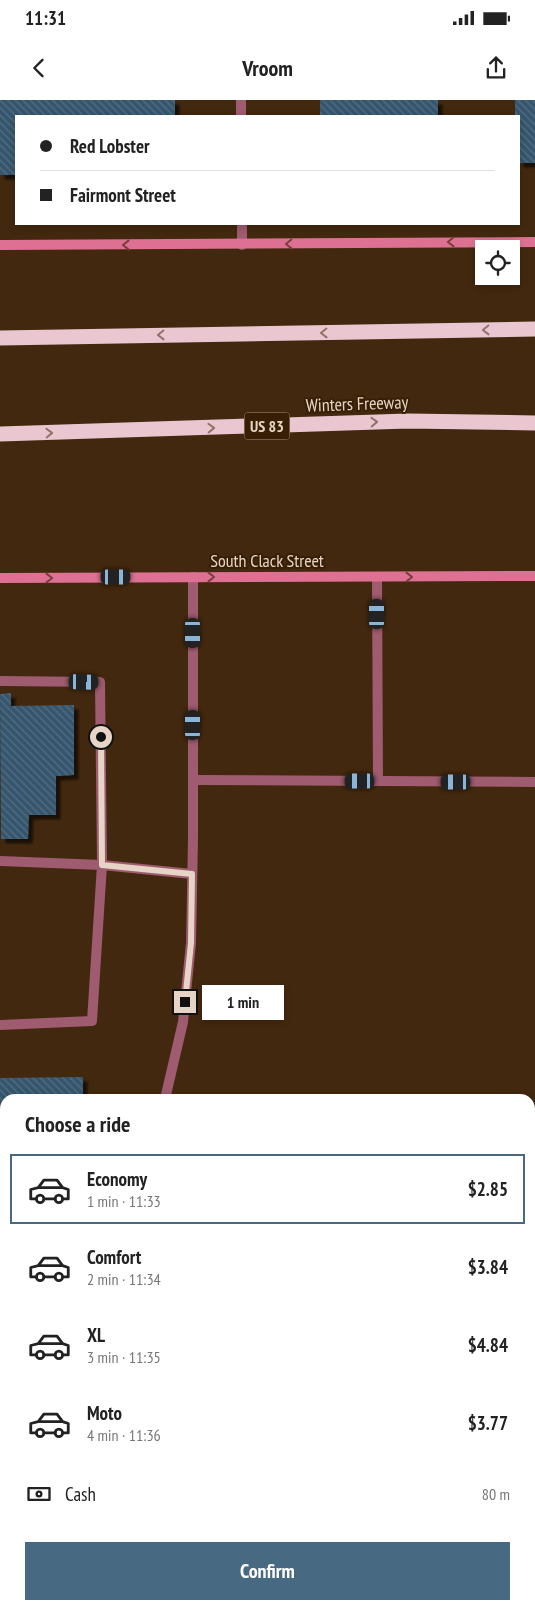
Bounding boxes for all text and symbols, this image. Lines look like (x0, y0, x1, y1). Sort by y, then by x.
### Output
text: 11:31 (25, 6, 66, 30)
icon: back (25, 54, 53, 82)
text: Vroom (242, 54, 293, 82)
icon: share (482, 54, 510, 82)
text: Red Lobster (70, 134, 150, 158)
text: Fairmont Street (70, 183, 176, 207)
one-way arrow (447, 237, 455, 247)
one-way arrow (285, 239, 292, 249)
one-way arrow (122, 240, 130, 250)
map controls (475, 240, 520, 285)
button: locate (475, 240, 520, 285)
one-way arrow (482, 325, 490, 335)
one-way arrow (320, 327, 328, 338)
one-way arrow (157, 330, 165, 341)
street label: Winters Freeway (305, 390, 409, 417)
road number: US 83 (244, 412, 290, 440)
one-way arrow (370, 417, 378, 428)
one-way arrow (207, 422, 215, 433)
one-way arrow (45, 428, 53, 438)
street label: South Clack Street (210, 549, 324, 572)
car (101, 570, 131, 585)
one-way arrow (208, 572, 215, 582)
one-way arrow (405, 572, 413, 582)
one-way arrow (45, 573, 53, 583)
car (369, 599, 384, 629)
car (185, 618, 200, 648)
car (68, 674, 99, 690)
car (185, 710, 200, 740)
route start (90, 726, 112, 748)
car (345, 774, 375, 789)
car (441, 775, 471, 790)
callout: 1 min (202, 984, 285, 1020)
route end (174, 991, 196, 1013)
text: 1 min (227, 992, 259, 1012)
text: Choose a ride (25, 1110, 130, 1138)
icon: car (27, 1167, 72, 1212)
text: Economy (87, 1167, 147, 1191)
text: $2.85 (468, 1177, 508, 1201)
text: 1 min · 11:33 (87, 1191, 161, 1211)
icon: car (27, 1245, 72, 1290)
text: Comfort (87, 1245, 141, 1269)
text: $3.84 (468, 1255, 508, 1279)
text: 2 min · 11:34 (87, 1269, 161, 1289)
icon: car (27, 1323, 72, 1368)
text: XL (87, 1323, 105, 1347)
text: $4.84 (468, 1333, 508, 1357)
text: 3 min · 11:35 (87, 1347, 161, 1367)
icon: car (27, 1401, 72, 1446)
text: Moto (87, 1401, 122, 1425)
text: $3.77 (468, 1411, 508, 1435)
text: 4 min · 11:36 (87, 1425, 161, 1445)
icon: cash (25, 1480, 53, 1508)
text: Cash (65, 1482, 96, 1506)
text: 80 m (482, 1484, 510, 1504)
button: Confirm (25, 1542, 510, 1600)

